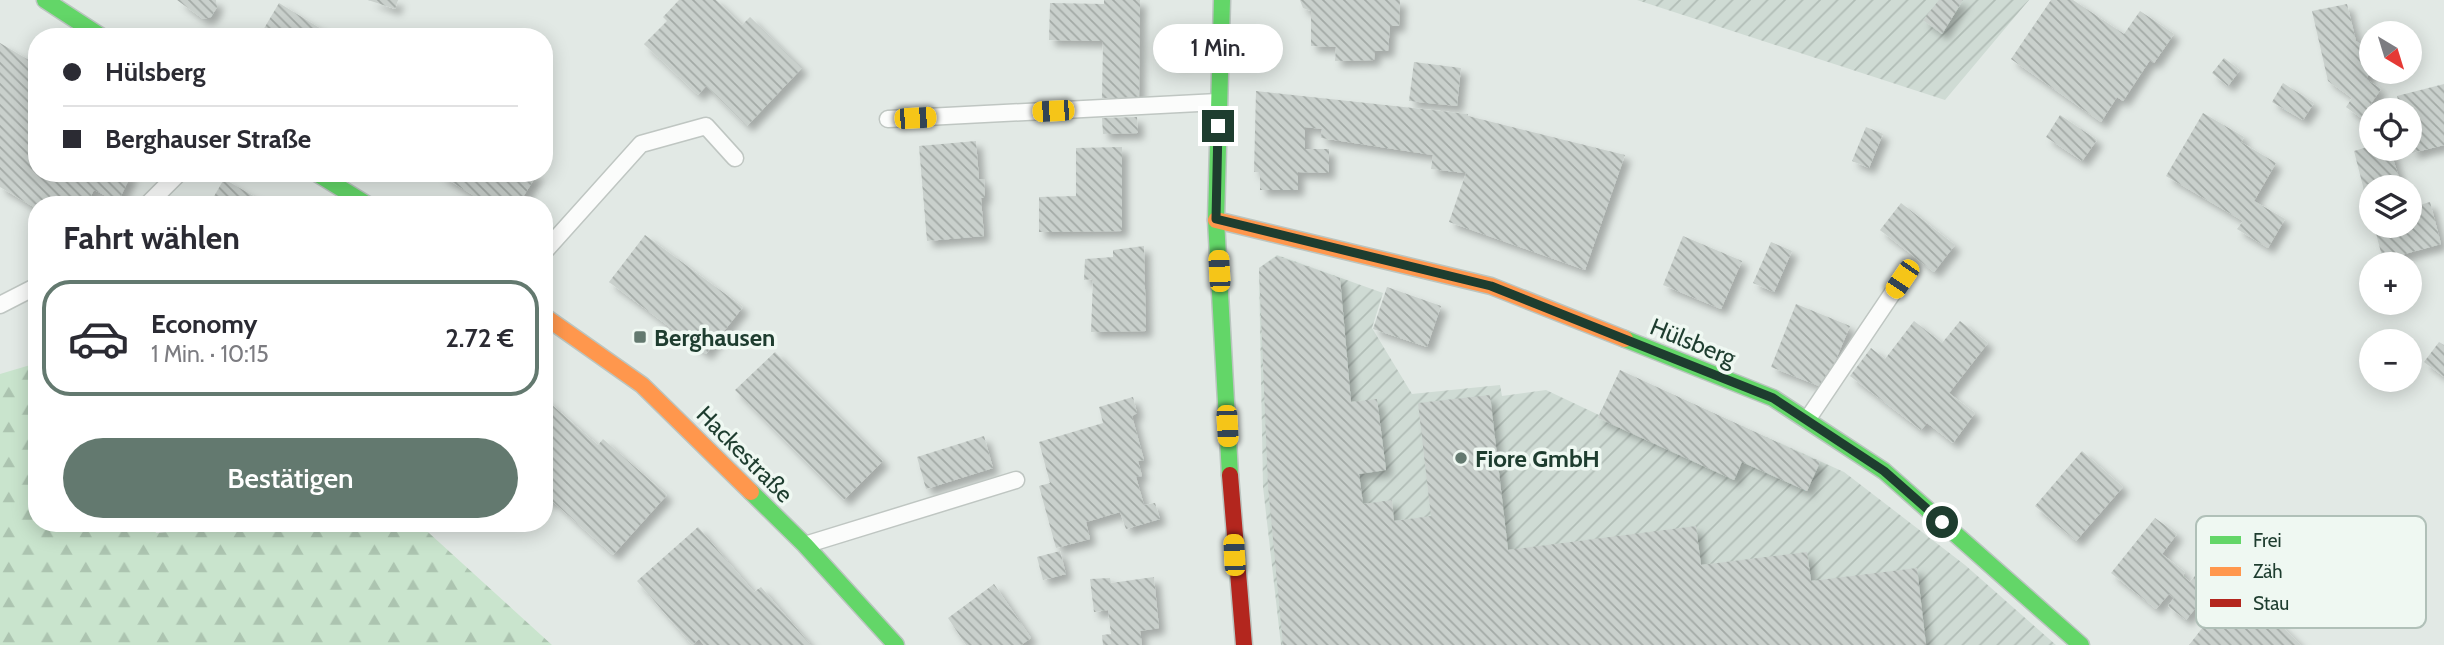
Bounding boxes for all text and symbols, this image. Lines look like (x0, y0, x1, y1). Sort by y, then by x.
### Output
north arrow (2359, 21, 2422, 84)
map controls (2359, 21, 2422, 392)
callout: 1 Min. (1153, 24, 1283, 74)
text: 1 Min. (1190, 34, 1246, 62)
text: Hülsberg (105, 56, 206, 88)
button: locate (2359, 98, 2422, 161)
car (1032, 99, 1075, 123)
car (894, 106, 937, 130)
route end (1202, 110, 1234, 142)
text: Berghauser Straße (105, 123, 311, 155)
button: layers (2359, 175, 2422, 238)
text: Fahrt wählen (63, 218, 240, 257)
car (1208, 249, 1231, 293)
button: + (2359, 252, 2422, 315)
car (1882, 256, 1923, 302)
icon: car (67, 307, 130, 370)
text: Economy (151, 308, 257, 340)
street label: Hülsberg (1646, 312, 1741, 373)
text: 2.72 € (445, 322, 514, 354)
place label: Berghausen (654, 323, 775, 352)
marker: Berghausen (632, 329, 648, 345)
button: − (2359, 329, 2422, 392)
text: 1 Min. · 10:15 (151, 340, 269, 368)
street label: Hackestraße (691, 400, 799, 508)
car (1216, 404, 1239, 448)
button: Bestätigen (63, 438, 518, 518)
place label: Fiore GmbH (1475, 444, 1600, 473)
marker: Fiore GmbH (1453, 450, 1469, 466)
route start (1926, 506, 1958, 538)
legend (2196, 516, 2426, 628)
text: Frei (2253, 529, 2282, 552)
car (1223, 533, 1246, 577)
text: Zäh (2253, 560, 2283, 583)
text: Stau (2253, 592, 2289, 615)

